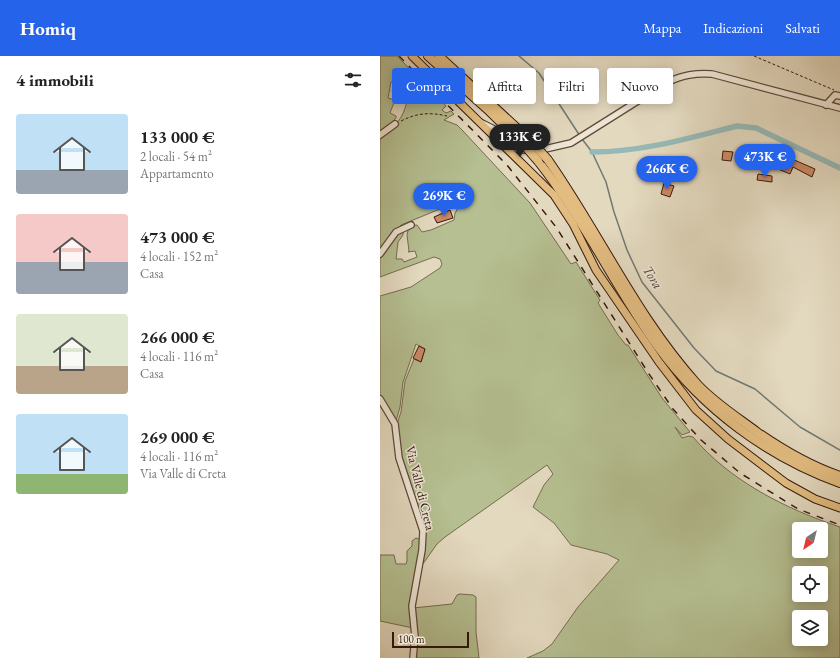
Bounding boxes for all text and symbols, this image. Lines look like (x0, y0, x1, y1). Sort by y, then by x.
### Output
text: Homiq (20, 16, 76, 41)
text: Mappa (644, 19, 681, 37)
text: Indicazioni (703, 19, 763, 37)
text: Salvati (785, 19, 820, 37)
chip: Compra (392, 68, 465, 104)
chip: Affitta (473, 68, 536, 104)
chip: Filtri (544, 68, 599, 104)
chip: Nuovo (607, 68, 673, 104)
text: 4 immobili (16, 69, 94, 91)
icon: filters (342, 69, 364, 91)
pin: 133K € (487, 124, 553, 158)
text: 133 000 € (140, 126, 215, 148)
text: 133K € (498, 128, 542, 145)
icon: home (48, 130, 96, 178)
pin: 473K € (732, 144, 798, 178)
text: 2 locali · 54 m² (140, 148, 212, 165)
text: 473K € (743, 148, 787, 165)
pin: 266K € (634, 156, 700, 190)
text: 266K € (645, 160, 689, 177)
text: Appartamento (140, 165, 214, 182)
pin: 269K € (411, 183, 477, 217)
text: 269K € (422, 187, 466, 204)
text: 473 000 € (140, 226, 215, 248)
icon: home (48, 230, 96, 278)
text: 4 locali · 152 m² (140, 248, 218, 265)
water label: Tora (639, 262, 667, 292)
text: Casa (140, 265, 164, 282)
text: 266 000 € (140, 326, 215, 348)
icon: home (48, 330, 96, 378)
text: 4 locali · 116 m² (140, 348, 218, 365)
text: Casa (140, 365, 164, 382)
text: 269 000 € (140, 426, 215, 448)
icon: home (48, 430, 96, 478)
street label: Via Valle di Creta (402, 444, 439, 533)
text: 4 locali · 116 m² (140, 448, 218, 465)
text: Via Valle di Creta (140, 465, 226, 482)
north arrow (792, 522, 828, 558)
map controls (792, 522, 828, 646)
button: locate (792, 566, 828, 602)
button: layers (792, 610, 828, 646)
scale bar (392, 630, 469, 649)
text: 100 m (398, 632, 425, 646)

